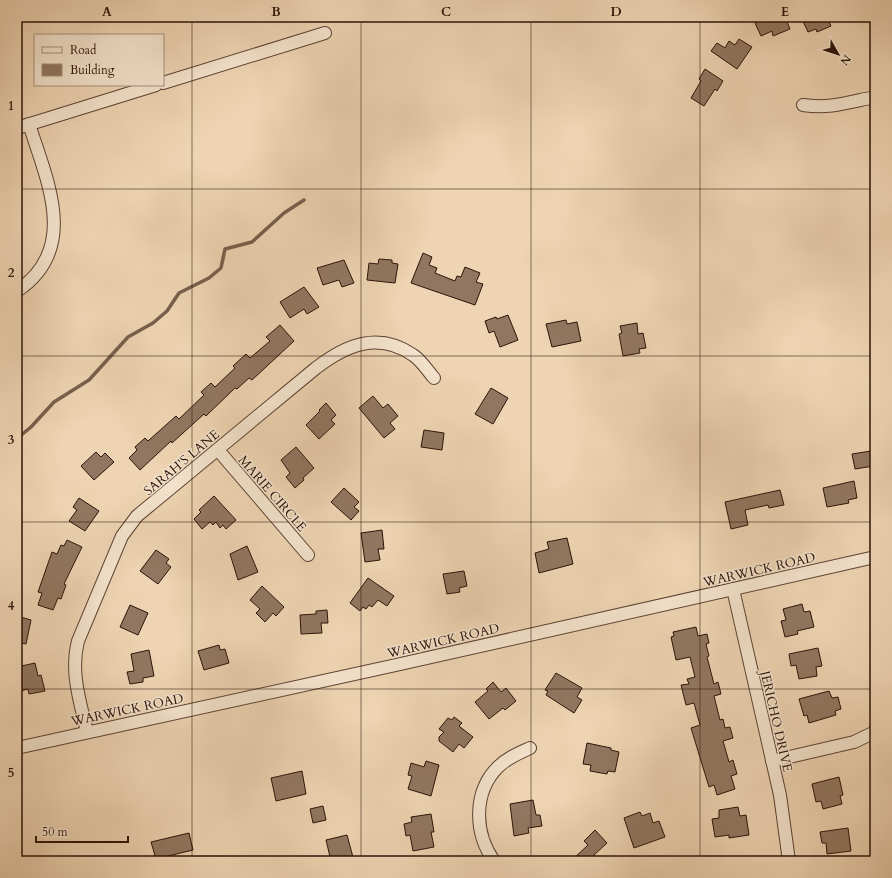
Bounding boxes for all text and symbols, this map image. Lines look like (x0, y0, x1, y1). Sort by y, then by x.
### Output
text: A (102, 3, 112, 21)
text: B (271, 3, 281, 21)
text: C (441, 3, 451, 21)
text: D (610, 3, 622, 21)
text: E (781, 3, 789, 21)
legend (34, 34, 164, 86)
north arrow (818, 34, 858, 74)
text: Road (70, 42, 97, 58)
text: N (836, 52, 854, 69)
text: Building (70, 62, 115, 78)
text: 1 (8, 97, 14, 115)
text: 2 (8, 264, 15, 282)
street label: SARAH'S LANE (140, 426, 223, 500)
text: 3 (8, 431, 15, 449)
street label: MARIE CIRCLE (234, 452, 310, 536)
street label: WARWICK ROAD (700, 548, 817, 592)
text: 4 (8, 597, 15, 615)
street label: WARWICK ROAD (384, 619, 501, 663)
street label: JERICHO DRIVE (755, 667, 796, 773)
street label: WARWICK ROAD (68, 689, 185, 731)
text: 5 (8, 764, 14, 782)
scale bar (36, 818, 128, 844)
text: 50 m (42, 824, 69, 840)

